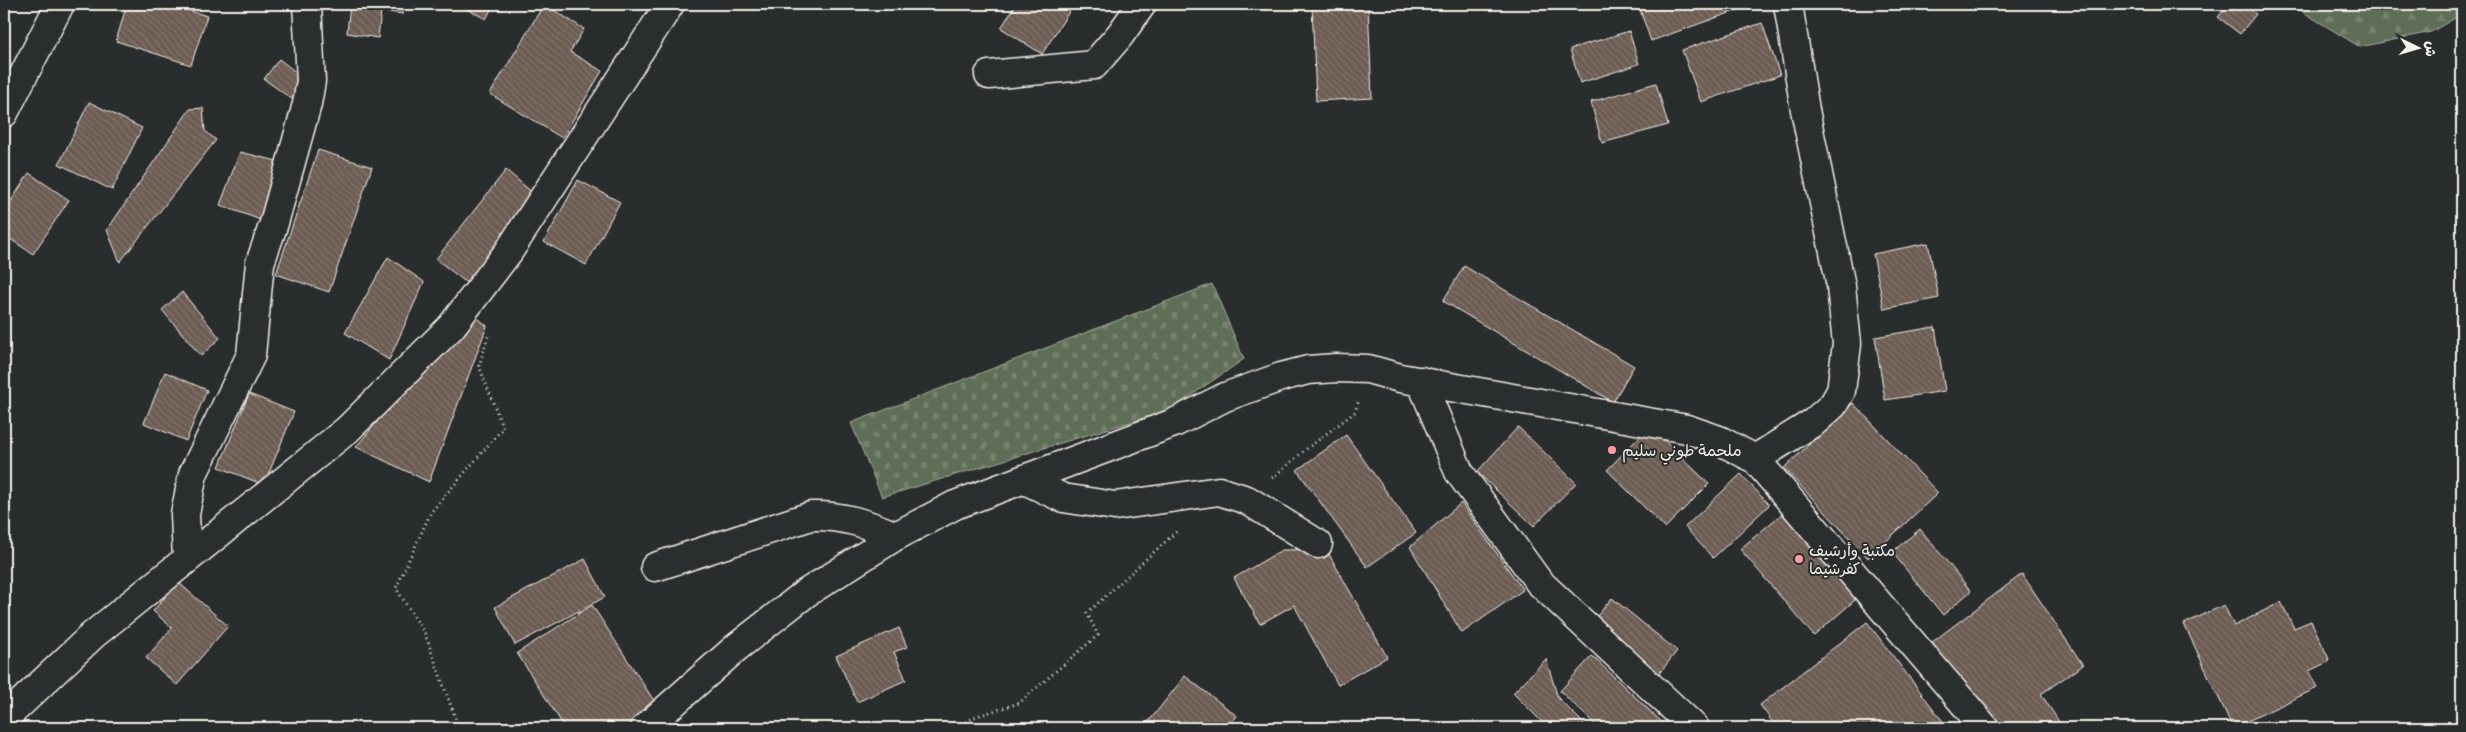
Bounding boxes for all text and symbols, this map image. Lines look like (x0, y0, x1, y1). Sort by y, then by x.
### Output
north arrow (2394, 22, 2444, 72)
text: ش (2421, 41, 2440, 58)
place label: ملحمة طوني سليم (1622, 441, 1742, 465)
marker: ملحمة طوني سليم (1606, 444, 1618, 456)
place label: مكتبة وأرشيف كفرشيما (1809, 541, 1895, 578)
marker: مكتبة وأرشيف كفرشيما (1793, 553, 1805, 565)

